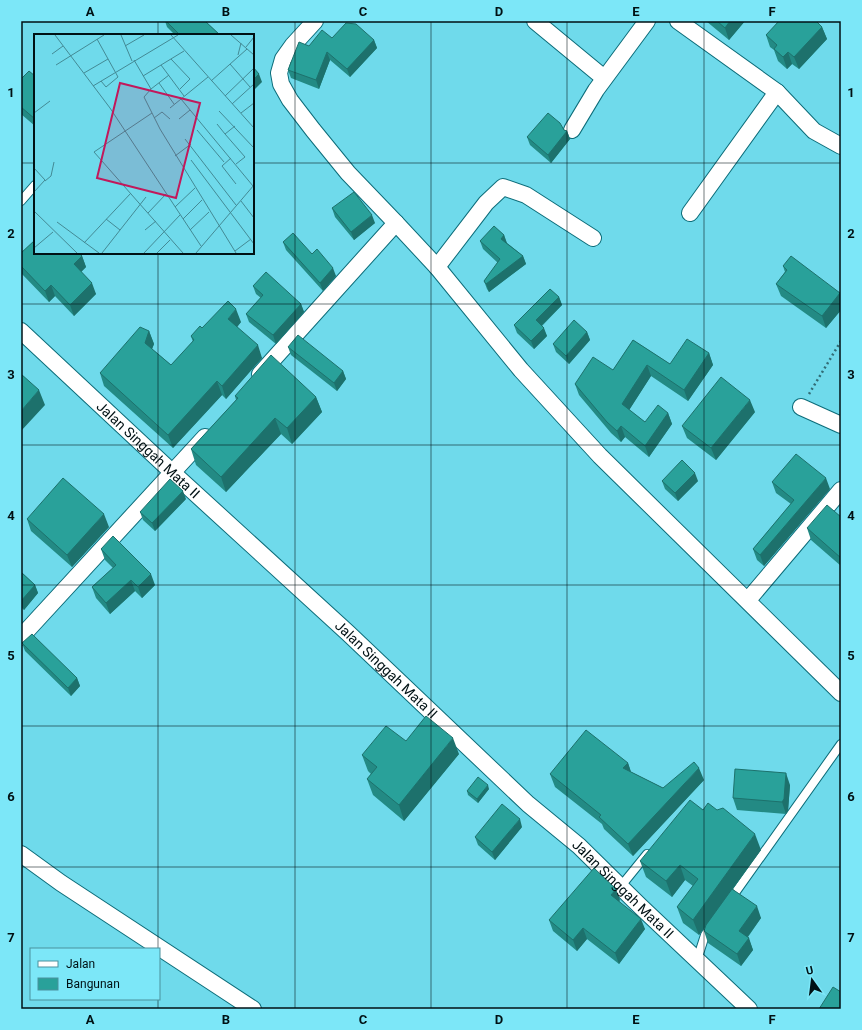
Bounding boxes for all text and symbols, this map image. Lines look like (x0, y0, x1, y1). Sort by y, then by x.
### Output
text: A (86, 4, 95, 19)
text: B (222, 4, 230, 19)
text: C (359, 4, 368, 19)
text: D (495, 4, 503, 19)
text: E (632, 4, 640, 19)
text: F (768, 4, 776, 19)
inset map (34, 34, 254, 254)
text: 1 (7, 85, 15, 100)
text: 1 (847, 85, 855, 100)
text: 2 (7, 226, 15, 241)
text: 2 (847, 226, 855, 241)
text: 3 (7, 367, 15, 382)
text: 3 (847, 367, 855, 382)
street label: Jalan Singgah Mata II (93, 398, 203, 501)
text: 4 (7, 508, 15, 523)
text: 4 (847, 508, 855, 523)
street label: Jalan Singgah Mata II (332, 617, 441, 722)
text: 5 (7, 648, 15, 663)
text: 5 (847, 648, 855, 663)
text: 6 (7, 789, 15, 804)
text: 6 (847, 789, 855, 804)
street label: Jalan Singgah Mata II (569, 836, 677, 942)
text: 7 (7, 930, 15, 945)
text: 7 (847, 930, 855, 945)
legend (30, 948, 160, 1000)
text: Jalan (66, 957, 95, 971)
north arrow (792, 960, 832, 1000)
text: U (805, 964, 815, 978)
text: Bangunan (66, 977, 120, 991)
text: A (86, 1012, 95, 1027)
text: B (222, 1012, 230, 1027)
text: C (359, 1012, 368, 1027)
text: D (495, 1012, 503, 1027)
text: E (632, 1012, 640, 1027)
text: F (768, 1012, 776, 1027)

